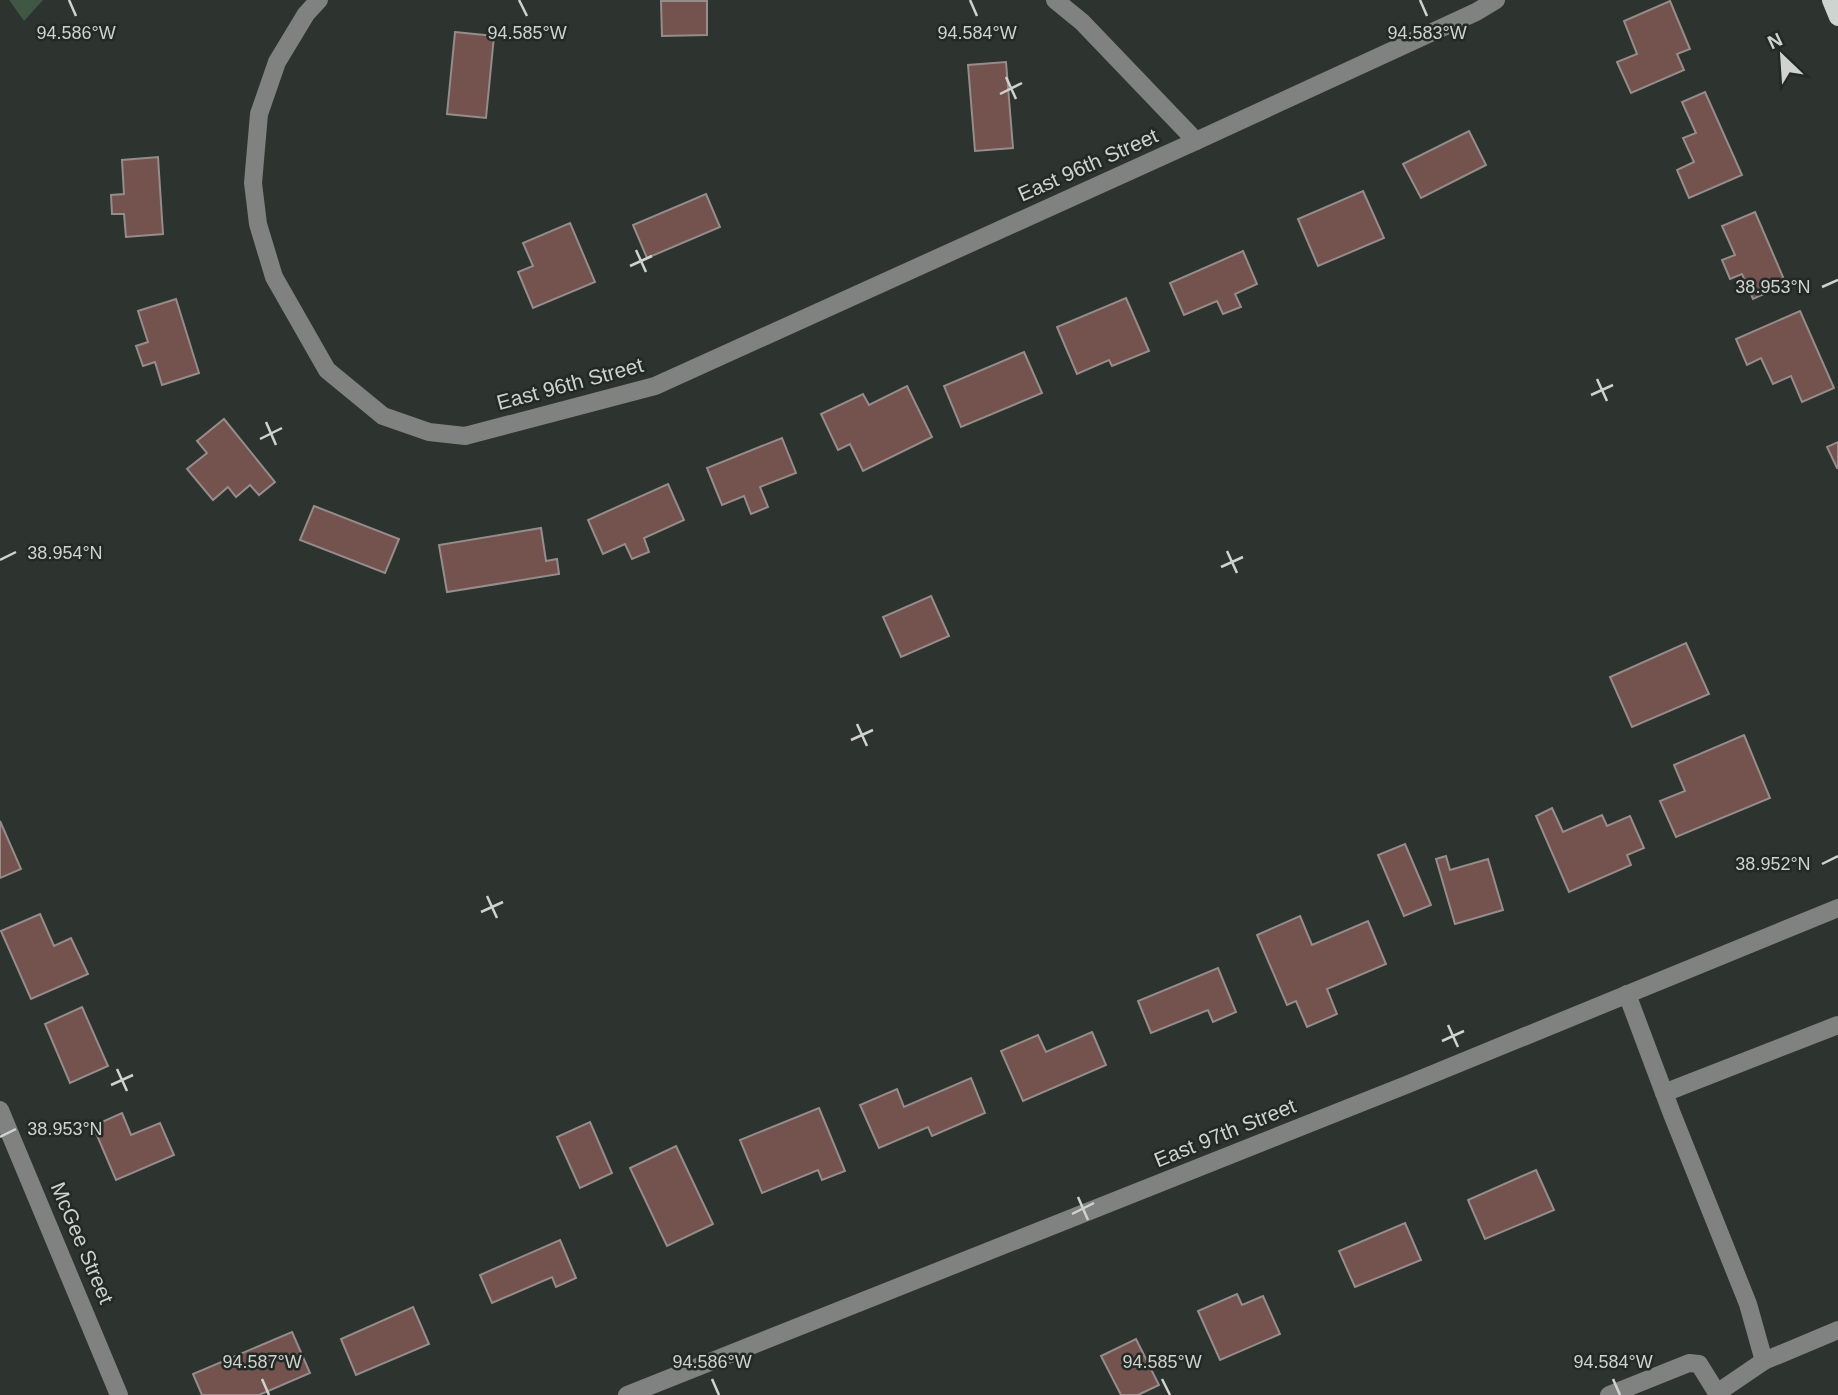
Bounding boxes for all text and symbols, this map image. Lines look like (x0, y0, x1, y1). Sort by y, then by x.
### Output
north arrow (1747, 21, 1817, 91)
text: 94.586°W (36, 23, 116, 43)
text: 94.585°W (487, 23, 567, 43)
text: 94.584°W (937, 23, 1017, 43)
text: 94.583°W (1387, 23, 1467, 43)
text: N (1764, 29, 1786, 53)
street label: East 96th Street (1014, 123, 1161, 206)
text: 38.953°N (1735, 277, 1811, 297)
street label: East 96th Street (494, 353, 646, 414)
text: 38.954°N (27, 543, 103, 563)
text: 38.952°N (1735, 854, 1811, 874)
street label: East 97th Street (1151, 1094, 1299, 1171)
text: 38.953°N (27, 1119, 103, 1139)
street label: McGee Street (47, 1179, 118, 1307)
text: 94.587°W (222, 1352, 302, 1372)
text: 94.586°W (672, 1352, 752, 1372)
text: 94.585°W (1122, 1352, 1202, 1372)
text: 94.584°W (1573, 1352, 1653, 1372)

